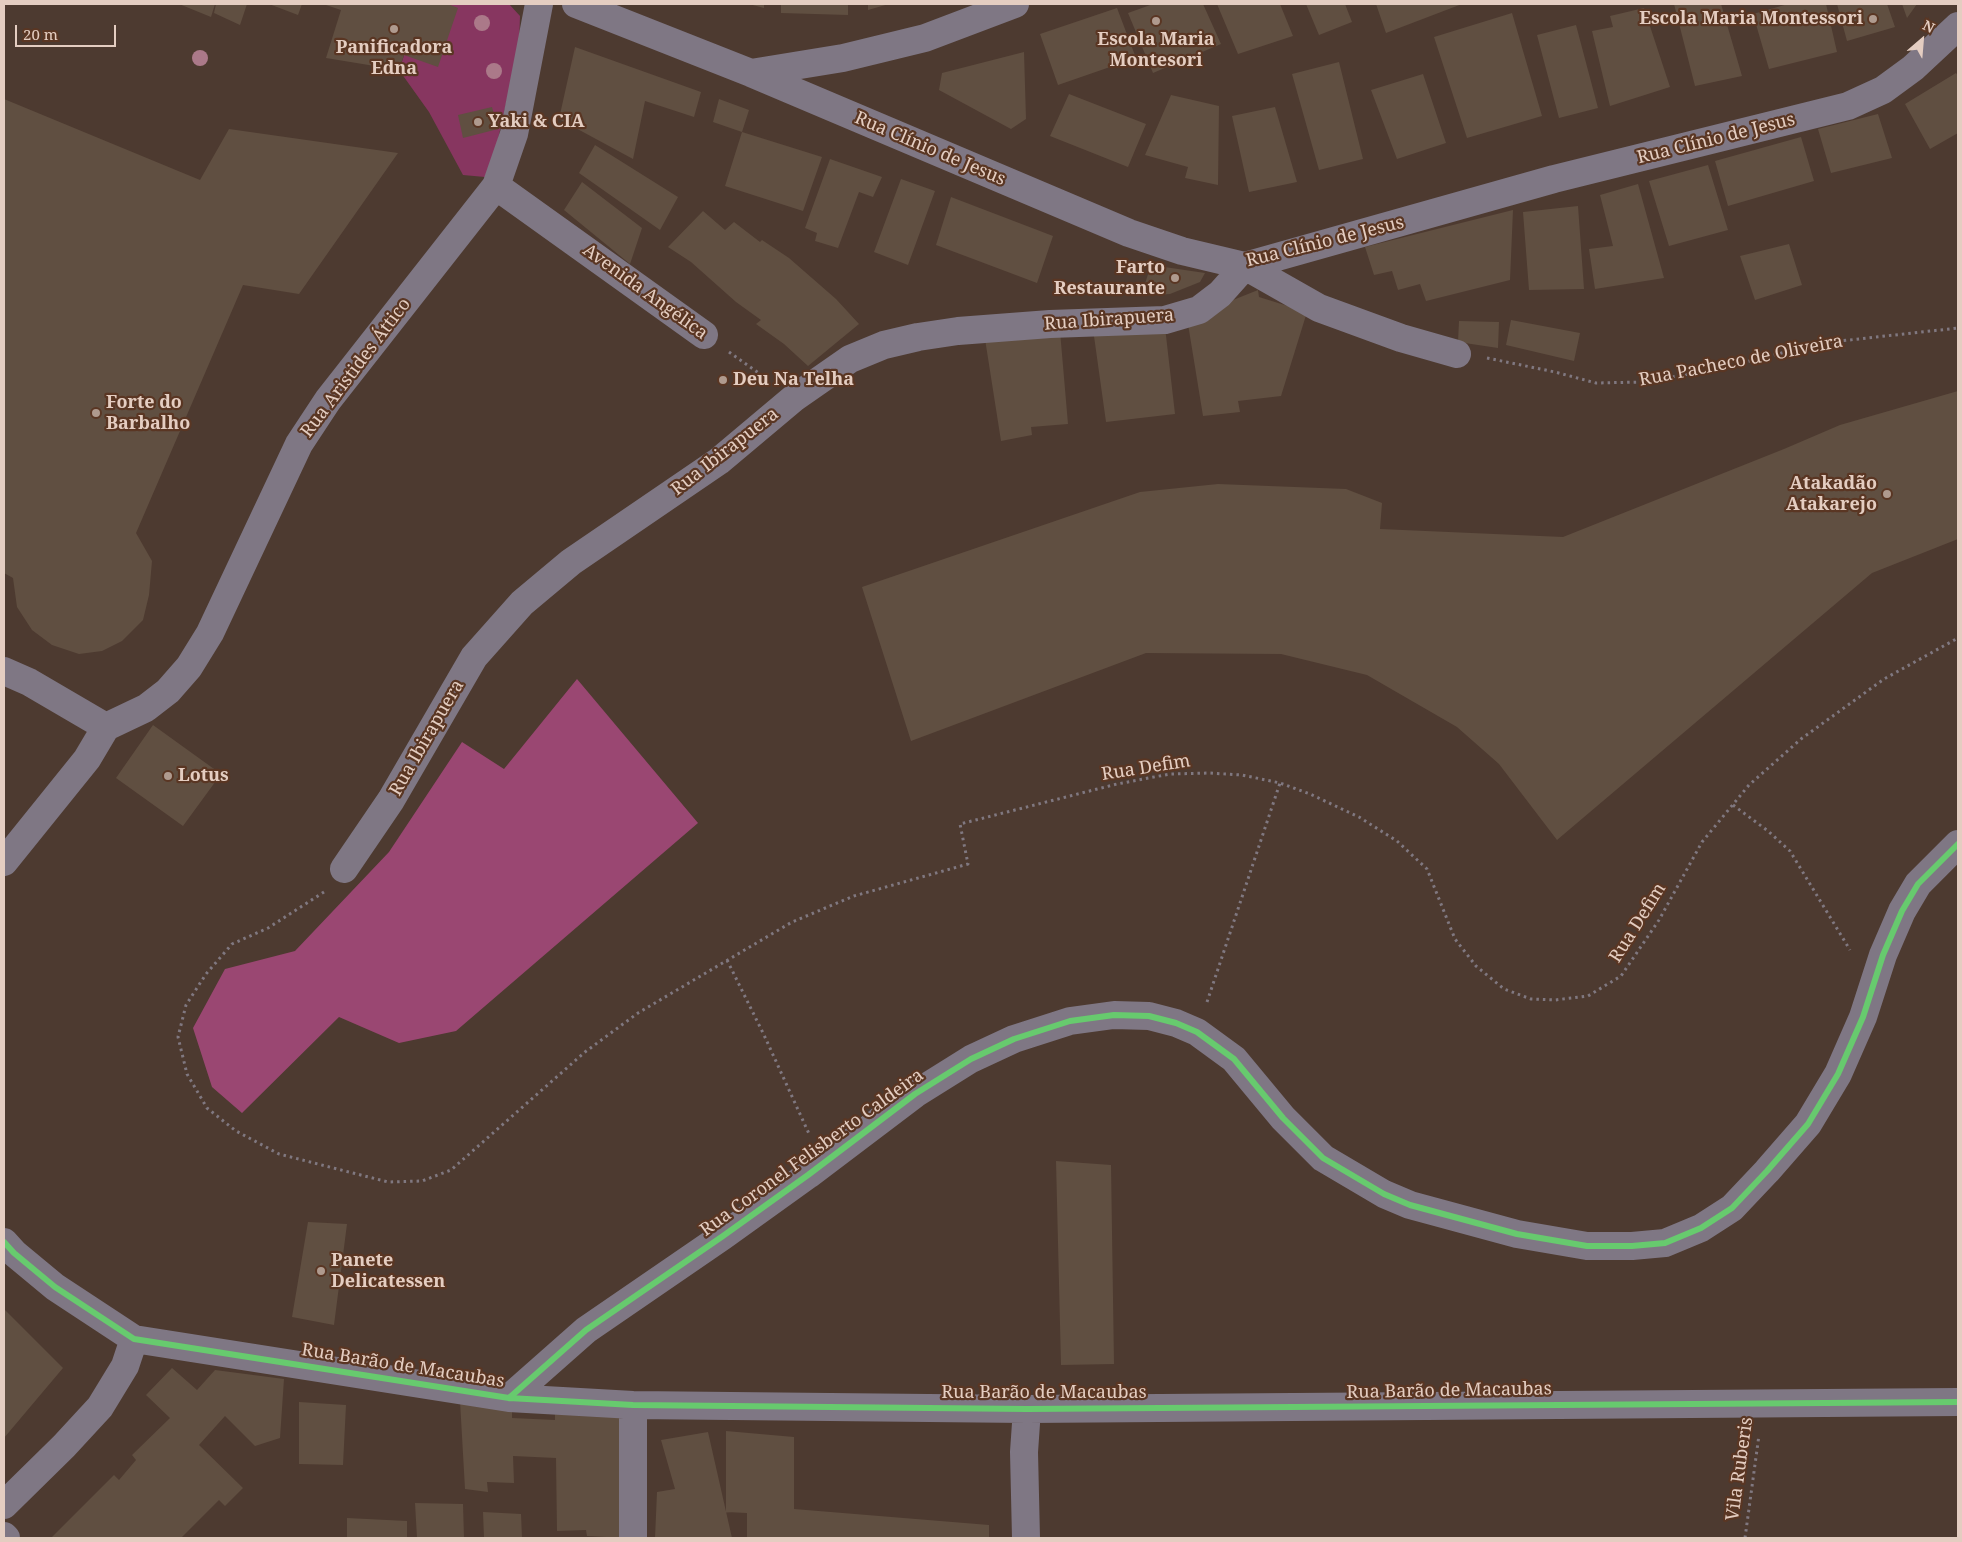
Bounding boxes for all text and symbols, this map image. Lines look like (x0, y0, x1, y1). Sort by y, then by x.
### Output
place label: Escola Maria Montessori (1639, 8, 1863, 30)
marker: Escola Maria Montessori (1867, 13, 1879, 25)
scale bar (18, 15, 119, 47)
marker: Escola Maria Montesori (1150, 15, 1162, 27)
north arrow (1897, 15, 1947, 65)
text: N (1920, 15, 1938, 37)
marker: Panificadora Edna (388, 23, 400, 35)
text: 20 m (23, 24, 58, 44)
place label: Escola Maria Montesori (1097, 29, 1215, 72)
place label: Panificadora Edna (336, 37, 452, 80)
street label: Rua Clínio de Jesus (851, 107, 1009, 191)
street label: Rua Clínio de Jesus (1635, 109, 1797, 169)
place label: Yaki & CIA (488, 111, 585, 133)
marker: Yaki & CIA (472, 116, 484, 128)
street label: Rua Clínio de Jesus (1244, 212, 1406, 272)
street label: Avenida Angélica (578, 240, 712, 344)
place label: Farto Restaurante (1054, 257, 1165, 300)
marker: Farto Restaurante (1169, 272, 1181, 284)
street label: Rua Aristides Áttico (297, 294, 415, 442)
street label: Rua Ibirapuera (1043, 305, 1175, 335)
street label: Rua Pacheco de Oliveira (1637, 331, 1845, 391)
place label: Deu Na Telha (733, 369, 854, 391)
marker: Deu Na Telha (717, 374, 729, 386)
place label: Forte do Barbalho (106, 392, 190, 434)
street label: Rua Ibirapuera (667, 403, 783, 501)
marker: Forte do Barbalho (90, 407, 102, 419)
place label: Atakadão Atakarejo (1786, 473, 1877, 516)
marker: Atakadão Atakarejo (1881, 488, 1893, 500)
street label: Rua Ibirapuera (385, 676, 469, 800)
street label: Rua Defim (1100, 750, 1192, 786)
place label: Lotus (178, 765, 229, 787)
marker: Lotus (162, 770, 174, 782)
street label: Rua Defim (1605, 879, 1671, 967)
street label: Rua Coronel Felisberto Caldeira (696, 1065, 928, 1241)
place label: Panete Delicatessen (331, 1250, 445, 1292)
marker: Panete Delicatessen (315, 1265, 327, 1277)
street label: Rua Barão de Macaubas (300, 1339, 506, 1393)
street label: Rua Barão de Macaubas (1346, 1378, 1552, 1404)
street label: Rua Barão de Macaubas (941, 1382, 1147, 1404)
street label: Vila Ruberis (1722, 1416, 1758, 1522)

